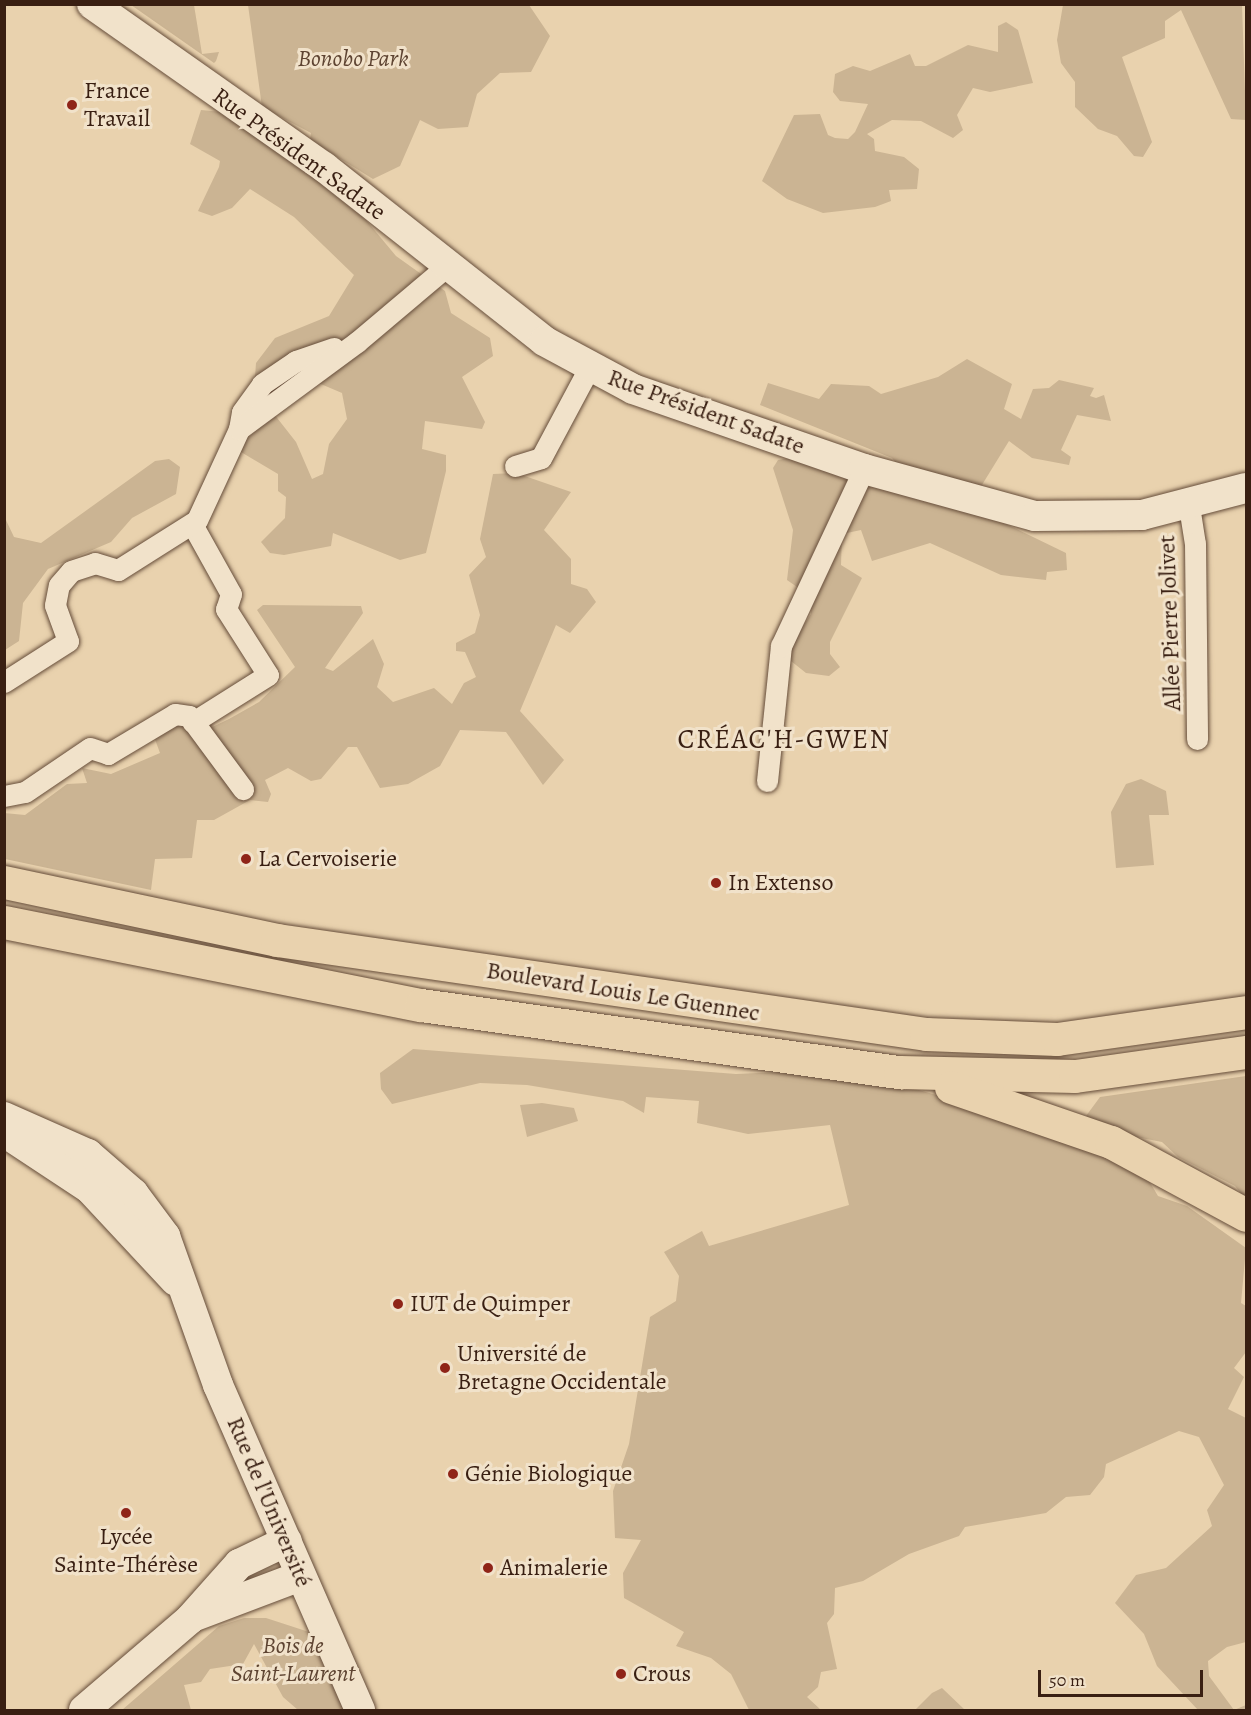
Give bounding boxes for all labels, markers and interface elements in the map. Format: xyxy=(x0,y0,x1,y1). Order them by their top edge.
park label: Bonobo Park xyxy=(297,45,409,73)
place label: France Travail xyxy=(84,77,150,133)
street label: Rue Président Sadate xyxy=(207,81,391,227)
marker: France Travail xyxy=(65,98,79,112)
street label: Rue Président Sadate xyxy=(604,363,808,461)
street label: Allée Pierre Jolivet xyxy=(1153,535,1187,711)
district label: CRÉAC'H-GWEN xyxy=(678,724,890,756)
place label: La Cervoiserie xyxy=(258,845,397,873)
marker: La Cervoiserie xyxy=(239,852,253,866)
place label: In Extenso xyxy=(728,869,833,897)
marker: In Extenso xyxy=(709,876,723,890)
street label: Boulevard Louis Le Guennec xyxy=(484,956,762,1028)
place label: IUT de Quimper xyxy=(410,1290,570,1318)
marker: IUT de Quimper xyxy=(391,1297,405,1311)
place label: Université de Bretagne Occidentale xyxy=(457,1340,666,1396)
marker: Université de Bretagne Occidentale xyxy=(438,1361,452,1375)
street label: Rue de l'Université xyxy=(220,1413,318,1591)
place label: Génie Biologique xyxy=(465,1460,632,1488)
marker: Génie Biologique xyxy=(446,1467,460,1481)
marker: Lycée Sainte-Thérèse xyxy=(119,1506,133,1520)
place label: Lycée Sainte-Thérèse xyxy=(54,1523,198,1579)
place label: Animalerie xyxy=(500,1554,608,1582)
marker: Animalerie xyxy=(481,1561,495,1575)
park label: Bois de Saint-Laurent xyxy=(231,1632,355,1688)
scale bar xyxy=(1041,1658,1206,1696)
place label: Crous xyxy=(633,1660,691,1688)
marker: Crous xyxy=(614,1667,628,1681)
text: 50 m xyxy=(1049,1668,1085,1692)

